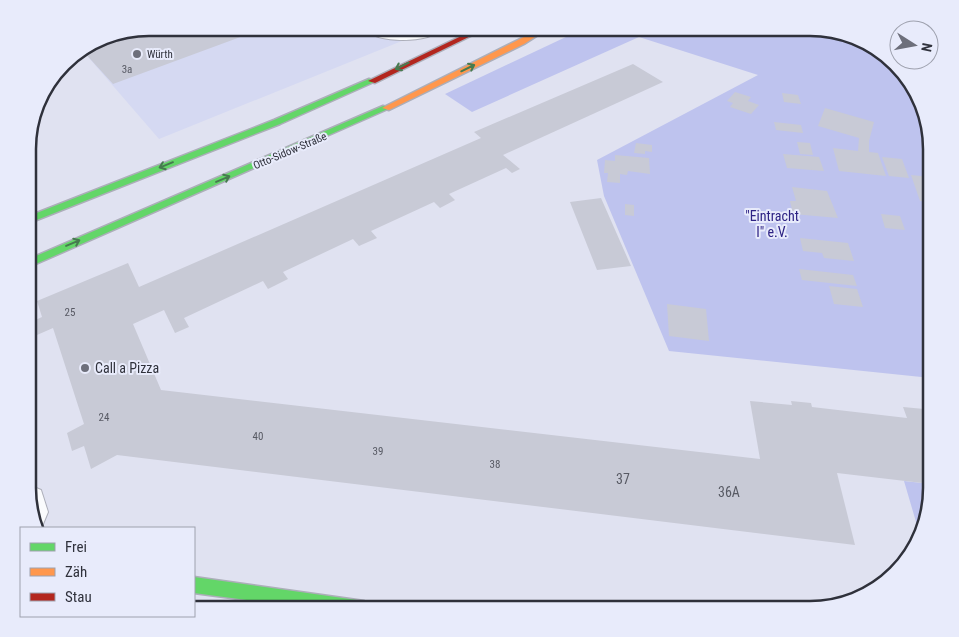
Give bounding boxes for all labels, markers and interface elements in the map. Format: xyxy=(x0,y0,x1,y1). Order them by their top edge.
north arrow xyxy=(889,20,939,70)
text: N xyxy=(918,42,935,53)
marker: Würth xyxy=(131,48,143,60)
place label: Würth xyxy=(147,48,173,61)
one-way arrow xyxy=(395,61,410,71)
house number: 3a xyxy=(122,63,132,76)
one-way arrow xyxy=(460,63,475,72)
street label: Otto-Sidow-Straße xyxy=(251,130,329,172)
one-way arrow xyxy=(159,161,174,171)
one-way arrow xyxy=(215,174,230,184)
park label: "Eintracht I" e.V. xyxy=(745,208,799,240)
one-way arrow xyxy=(65,238,80,248)
house number: 25 xyxy=(65,306,75,319)
place label: Call a Pizza xyxy=(95,360,159,376)
marker: Call a Pizza xyxy=(79,362,91,374)
house number: 24 xyxy=(99,411,110,424)
house number: 40 xyxy=(253,430,263,443)
house number: 39 xyxy=(373,445,383,458)
house number: 38 xyxy=(490,458,500,471)
house number: 37 xyxy=(616,471,630,487)
house number: 36A xyxy=(718,484,740,500)
legend xyxy=(20,527,195,617)
text: Frei xyxy=(65,538,87,556)
text: Zäh xyxy=(65,563,87,581)
text: Stau xyxy=(65,588,92,606)

